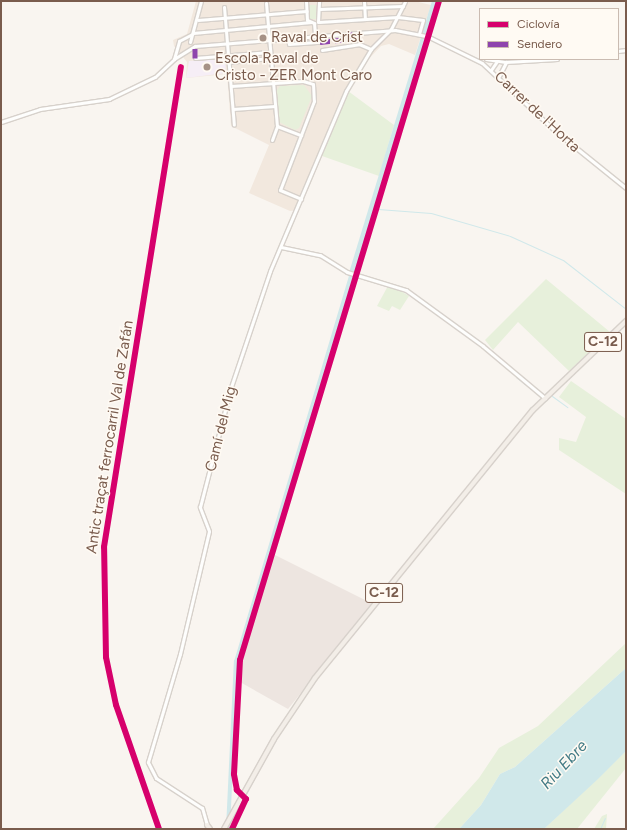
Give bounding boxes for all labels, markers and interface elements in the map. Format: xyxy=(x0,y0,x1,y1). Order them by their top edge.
legend xyxy=(479,8,619,60)
text: Ciclovía xyxy=(517,17,560,31)
place label: Raval de Crist xyxy=(271,29,363,47)
marker: Raval de Crist xyxy=(258,33,268,43)
text: Sendero xyxy=(517,37,562,51)
place label: Escola Raval de Cristo - ZER Mont Caro xyxy=(215,49,372,84)
marker: Escola Raval de Cristo - ZER Mont Caro xyxy=(202,62,212,72)
street label: Carrer de l'Horta xyxy=(490,68,584,156)
street label: Antic traçat ferrocarril Val de Zafán xyxy=(83,319,137,555)
road number: C-12 xyxy=(584,330,622,354)
street label: Camí del Mig xyxy=(202,384,240,474)
road number: C-12 xyxy=(365,581,403,605)
water label: Riu Ebre xyxy=(537,737,591,793)

